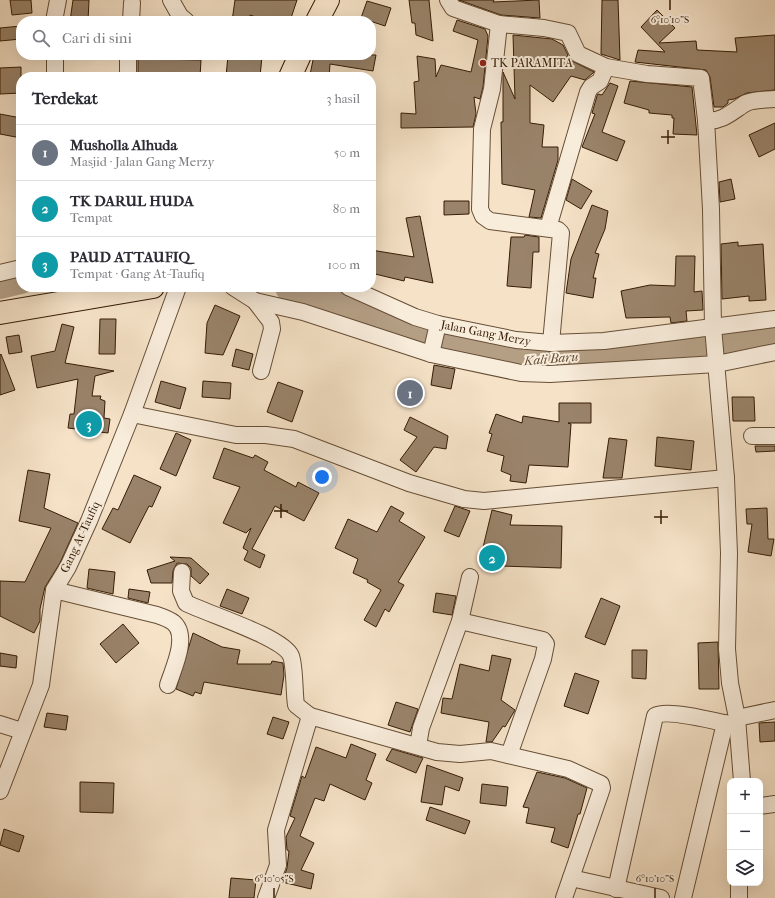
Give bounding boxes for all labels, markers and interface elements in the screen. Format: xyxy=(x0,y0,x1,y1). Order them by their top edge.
text: 6°10'10"S xyxy=(651,14,689,26)
search box xyxy=(16,16,376,60)
icon: search xyxy=(30,27,52,49)
text: Cari di sini xyxy=(62,29,132,47)
place label: TK PARAMITA xyxy=(491,56,573,70)
marker: TK PARAMITA xyxy=(478,58,488,68)
text: Terdekat xyxy=(32,88,98,108)
text: 3 hasil xyxy=(326,91,360,106)
text: Musholla Alhuda xyxy=(70,136,177,154)
text: 1 xyxy=(43,145,47,160)
text: 50 m xyxy=(334,145,360,160)
text: Masjid · Jalan Gang Merzy xyxy=(70,154,215,169)
text: TK DARUL HUDA xyxy=(70,192,194,210)
text: 2 xyxy=(42,201,48,216)
text: 80 m xyxy=(333,201,360,216)
text: Tempat xyxy=(70,210,113,225)
text: PAUD ATTAUFIQ xyxy=(70,248,190,266)
text: 3 xyxy=(42,257,48,272)
text: 100 m xyxy=(327,257,360,272)
text: Tempat · Gang At-Taufiq xyxy=(70,266,205,281)
street label: Jalan Gang Merzy xyxy=(439,317,533,349)
water label: Kali Baru xyxy=(522,349,579,368)
pin: 1 xyxy=(397,378,423,408)
pin: 3 xyxy=(76,409,102,439)
your location xyxy=(312,467,332,487)
street label: Gang At-Taufiq xyxy=(57,498,103,575)
pin: 2 xyxy=(479,543,505,573)
map controls xyxy=(727,778,763,886)
button: + xyxy=(727,778,763,814)
button: − xyxy=(727,814,763,850)
button: layers xyxy=(727,850,763,886)
text: 6°10'05"S xyxy=(254,873,294,885)
text: 6°10'10"S xyxy=(636,873,674,885)

